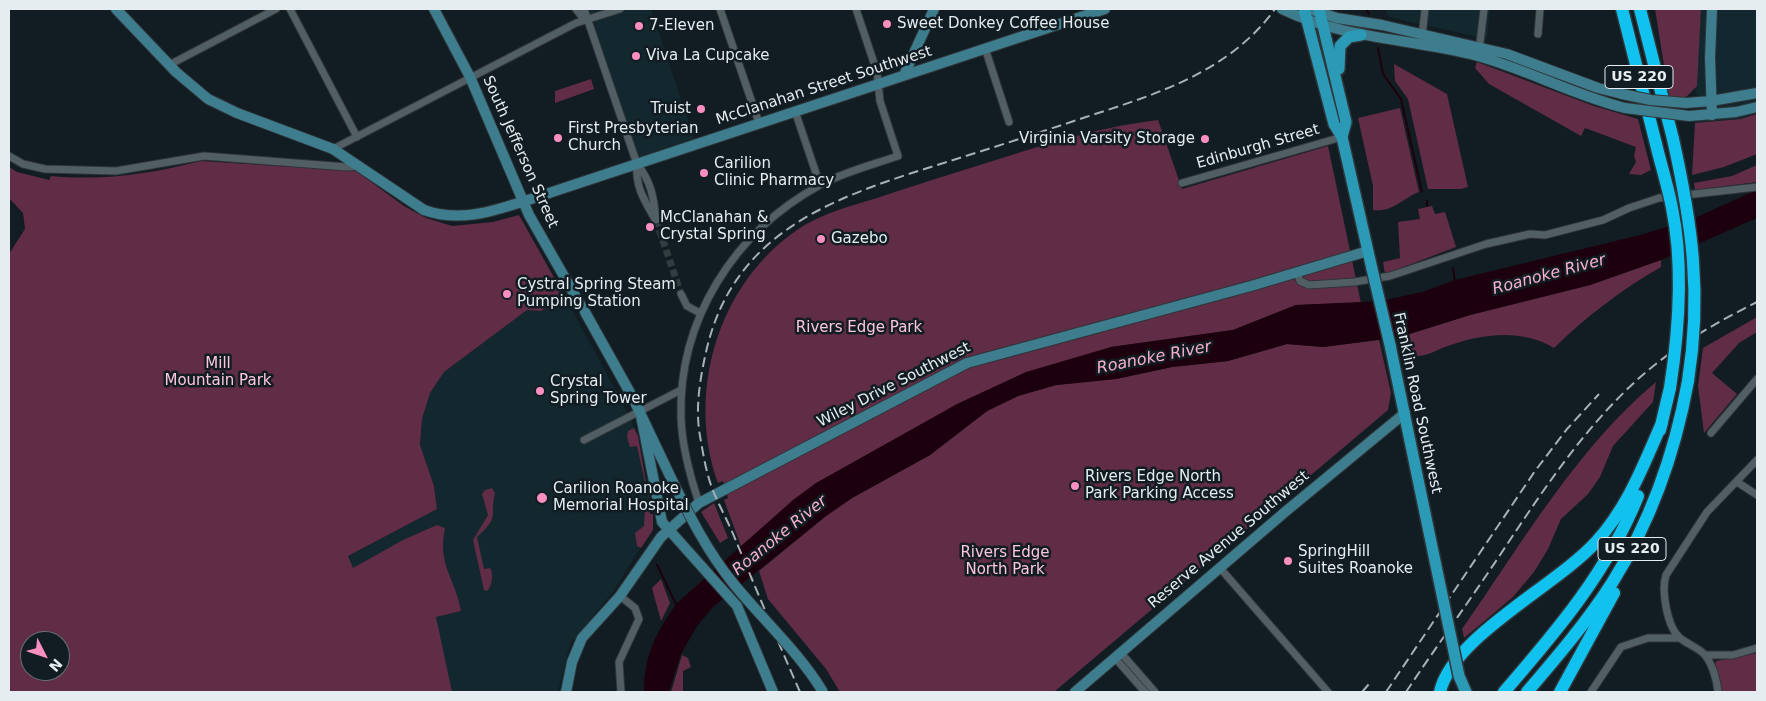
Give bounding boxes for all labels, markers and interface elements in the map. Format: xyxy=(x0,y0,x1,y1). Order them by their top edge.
place label: Sweet Donkey Coffee House xyxy=(897,15,1109,33)
place label: 7-Eleven xyxy=(649,17,714,35)
marker: Sweet Donkey Coffee House xyxy=(881,18,893,30)
marker: 7-Eleven xyxy=(633,20,645,32)
street label: McClanahan Street Southwest xyxy=(714,43,934,129)
place label: Viva La Cupcake xyxy=(646,47,770,65)
marker: Viva La Cupcake xyxy=(630,50,642,62)
road number: US 220 xyxy=(1605,66,1673,88)
street label: South Jefferson Street xyxy=(478,73,562,231)
place label: Truist xyxy=(651,100,691,118)
marker: Truist xyxy=(695,103,707,115)
place label: First Presbyterian Church xyxy=(568,120,699,155)
street label: Edinburgh Street xyxy=(1194,121,1322,173)
place label: Virginia Varsity Storage xyxy=(1019,130,1195,148)
marker: First Presbyterian Church xyxy=(552,132,564,144)
marker: Virginia Varsity Storage xyxy=(1199,133,1211,145)
place label: Carilion Clinic Pharmacy xyxy=(714,155,834,190)
marker: Carilion Clinic Pharmacy xyxy=(698,167,710,179)
place label: McClanahan & Crystal Spring xyxy=(660,209,768,244)
marker: McClanahan & Crystal Spring xyxy=(644,221,656,233)
place label: Gazebo xyxy=(831,230,888,248)
marker: Gazebo xyxy=(815,233,827,245)
water label: Roanoke River xyxy=(1490,251,1608,299)
place label: Cystral Spring Steam Pumping Station xyxy=(517,276,676,311)
marker: Cystral Spring Steam Pumping Station xyxy=(501,288,513,300)
street label: Franklin Road Southwest xyxy=(1389,311,1445,495)
park label: Rivers Edge Park xyxy=(796,319,922,337)
water label: Roanoke River xyxy=(1095,337,1213,379)
street label: Wiley Drive Southwest xyxy=(815,339,973,431)
park label: Mill Mountain Park xyxy=(164,355,272,390)
place label: Crystal Spring Tower xyxy=(550,373,647,408)
marker: Crystal Spring Tower xyxy=(534,385,546,397)
street label: Reserve Avenue Southwest xyxy=(1145,467,1313,613)
place label: Rivers Edge North Park Parking Access xyxy=(1085,468,1234,503)
place label: Carilion Roanoke Memorial Hospital xyxy=(553,480,689,515)
marker: Rivers Edge North Park Parking Access xyxy=(1069,480,1081,492)
marker: Carilion Roanoke Memorial Hospital xyxy=(535,491,549,505)
water label: Roanoke River xyxy=(729,492,831,580)
road number: US 220 xyxy=(1598,538,1666,560)
place label: SpringHill Suites Roanoke xyxy=(1298,543,1413,578)
park label: Rivers Edge North Park xyxy=(960,544,1050,579)
marker: SpringHill Suites Roanoke xyxy=(1282,555,1294,567)
north arrow xyxy=(20,631,70,681)
text: N xyxy=(46,656,65,675)

